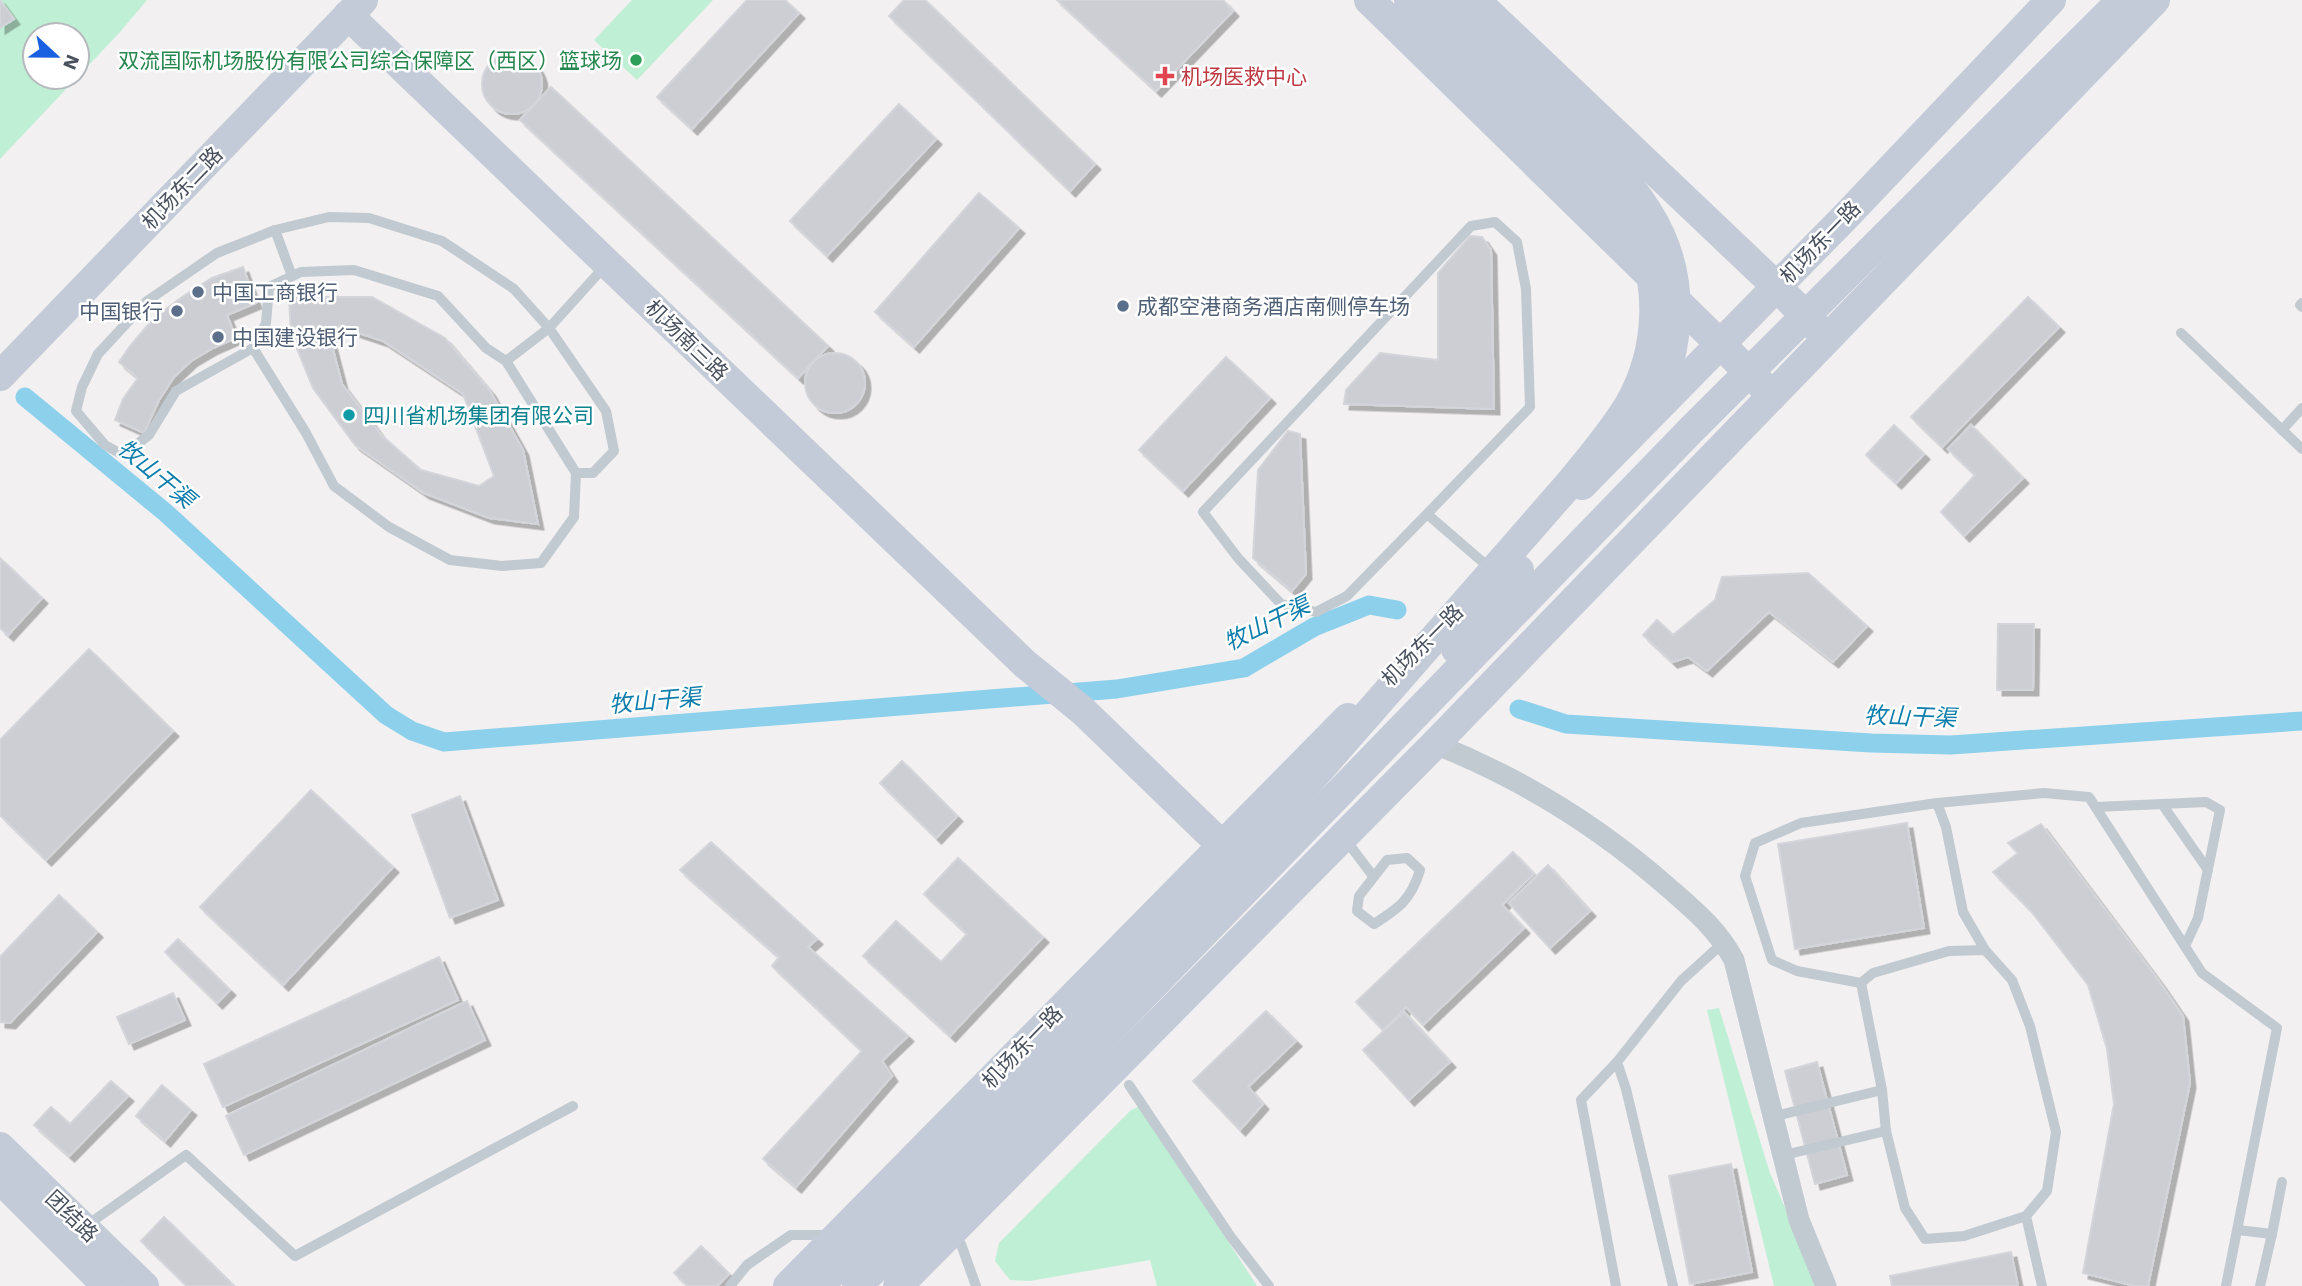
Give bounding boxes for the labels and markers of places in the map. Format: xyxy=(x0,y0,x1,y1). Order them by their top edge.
place label: 双流国际机场股份有限公司综合保障区（西区）篮球场 xyxy=(118,48,622,73)
marker: 双流国际机场股份有限公司综合保障区（西区）篮球场 xyxy=(628,52,644,68)
place label: 机场医救中心 xyxy=(1181,64,1307,89)
marker: 机场医救中心 xyxy=(1155,66,1175,86)
place label: 中国工商银行 xyxy=(212,280,338,305)
marker: 中国工商银行 xyxy=(190,284,206,300)
place label: 成都空港商务酒店南侧停车场 xyxy=(1137,294,1410,319)
marker: 成都空港商务酒店南侧停车场 xyxy=(1115,298,1131,314)
place label: 中国银行 xyxy=(79,299,163,324)
marker: 中国银行 xyxy=(169,303,185,319)
place label: 中国建设银行 xyxy=(232,325,358,350)
marker: 中国建设银行 xyxy=(210,329,226,345)
place label: 四川省机场集团有限公司 xyxy=(363,403,594,428)
marker: 四川省机场集团有限公司 xyxy=(341,407,357,423)

